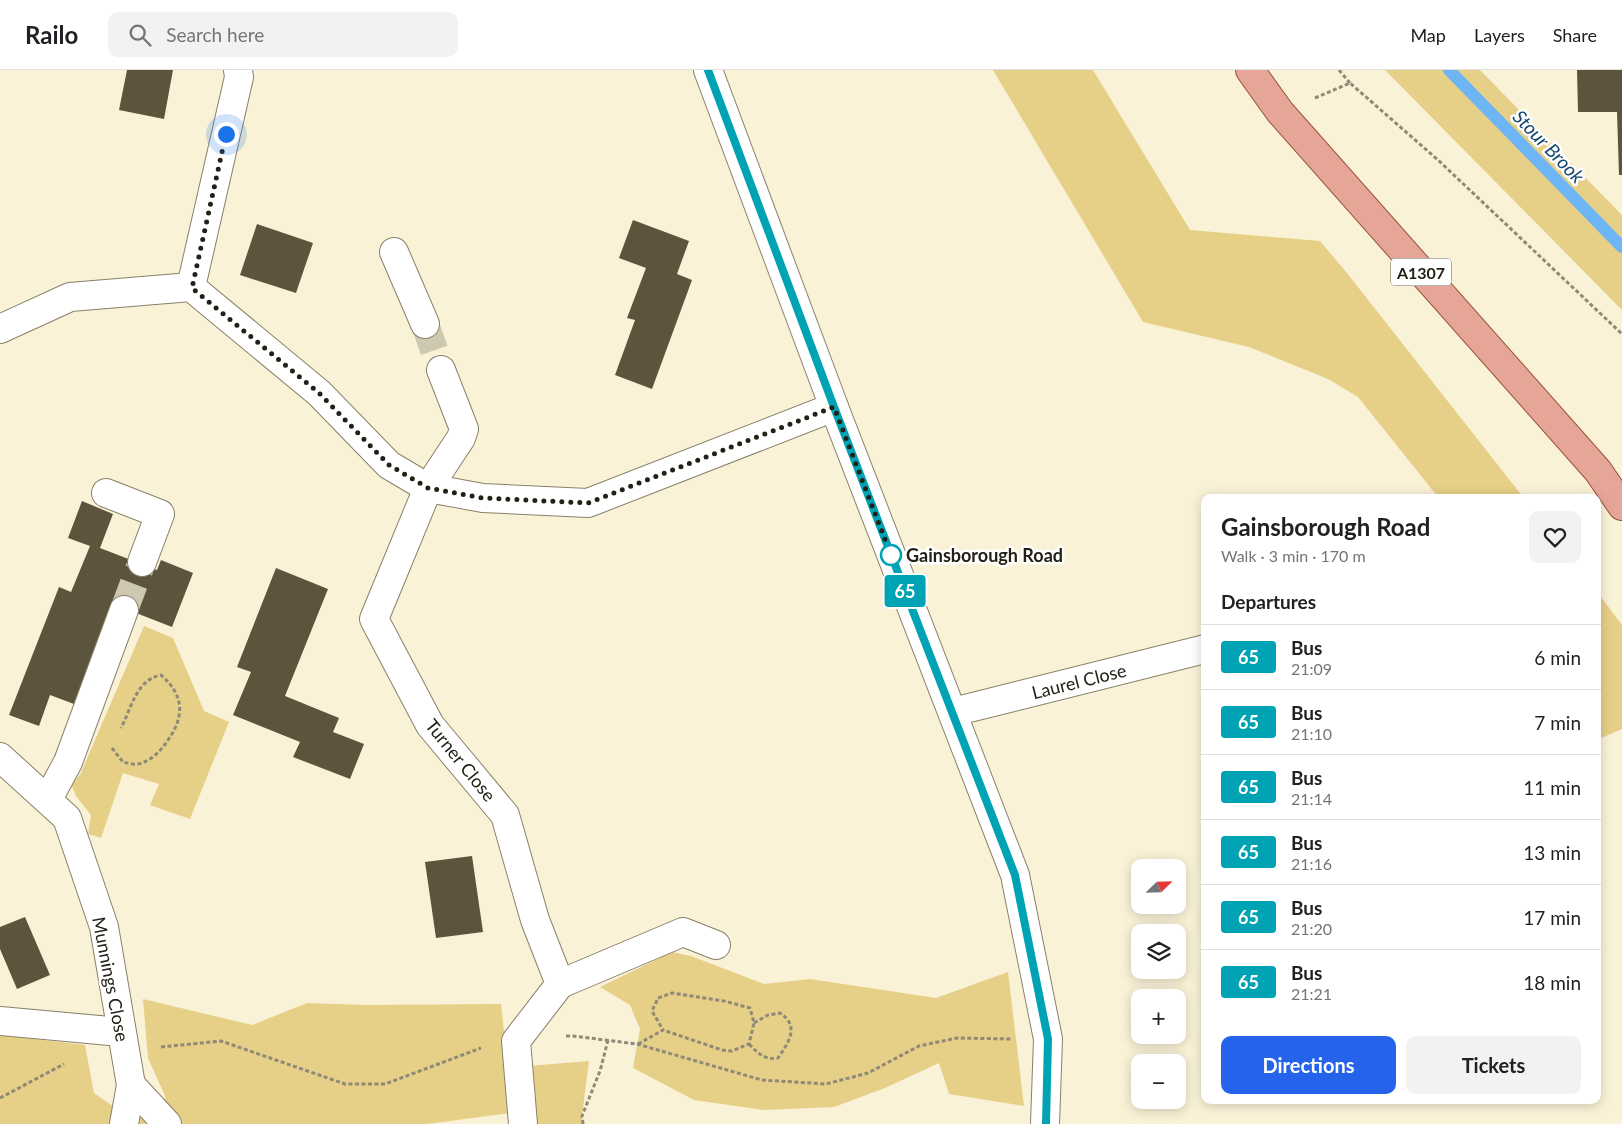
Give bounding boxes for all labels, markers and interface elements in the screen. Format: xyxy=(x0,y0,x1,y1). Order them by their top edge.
search box xyxy=(108,12,458,57)
text: Railo xyxy=(25,20,78,49)
icon: search xyxy=(126,21,154,49)
text: Search here xyxy=(166,23,264,46)
text: Map xyxy=(1410,24,1446,46)
text: Layers xyxy=(1474,24,1525,46)
text: Share xyxy=(1553,24,1597,46)
water label: Stour Brook xyxy=(1509,105,1590,188)
your location xyxy=(214,122,239,147)
road number: A1307 xyxy=(1391,258,1451,286)
button: heart xyxy=(1529,511,1581,563)
text: Gainsborough Road xyxy=(1221,512,1430,541)
marker: Gainsborough Road xyxy=(880,544,902,566)
place label: Gainsborough Road xyxy=(906,544,1063,566)
text: Walk · 3 min · 170 m xyxy=(1221,546,1366,565)
line badge: 65 xyxy=(882,575,928,607)
text: 65 xyxy=(895,580,915,602)
text: Departures xyxy=(1221,590,1316,613)
text: Bus xyxy=(1291,636,1322,659)
text: 65 xyxy=(1238,646,1259,668)
text: 6 min xyxy=(1534,646,1581,669)
street label: Laurel Close xyxy=(1029,659,1129,703)
text: 21:09 xyxy=(1291,659,1332,678)
text: Bus xyxy=(1291,701,1322,724)
text: 65 xyxy=(1238,711,1259,733)
text: 7 min xyxy=(1534,711,1581,734)
street label: Turner Close xyxy=(421,714,501,806)
text: 21:10 xyxy=(1291,724,1332,743)
text: Bus xyxy=(1291,766,1322,789)
text: 65 xyxy=(1238,776,1259,798)
text: 11 min xyxy=(1523,776,1581,799)
text: 21:14 xyxy=(1291,789,1332,808)
text: Bus xyxy=(1291,831,1322,854)
text: 65 xyxy=(1238,841,1259,863)
text: 13 min xyxy=(1523,841,1581,864)
text: 21:16 xyxy=(1291,854,1332,873)
north arrow xyxy=(1131,859,1186,914)
map controls xyxy=(1131,859,1186,1109)
text: Bus xyxy=(1291,896,1322,919)
text: 65 xyxy=(1238,906,1259,928)
text: 17 min xyxy=(1523,906,1581,929)
street label: Munnings Close xyxy=(88,915,134,1043)
text: 21:20 xyxy=(1291,919,1332,938)
button: layers xyxy=(1131,924,1186,979)
text: Bus xyxy=(1291,961,1322,984)
text: 65 xyxy=(1238,971,1259,993)
text: 18 min xyxy=(1523,971,1581,994)
text: 21:21 xyxy=(1291,984,1332,1003)
button: + xyxy=(1131,989,1186,1044)
button: Directions xyxy=(1221,1036,1396,1094)
button: Tickets xyxy=(1406,1036,1581,1094)
button: − xyxy=(1131,1054,1186,1109)

